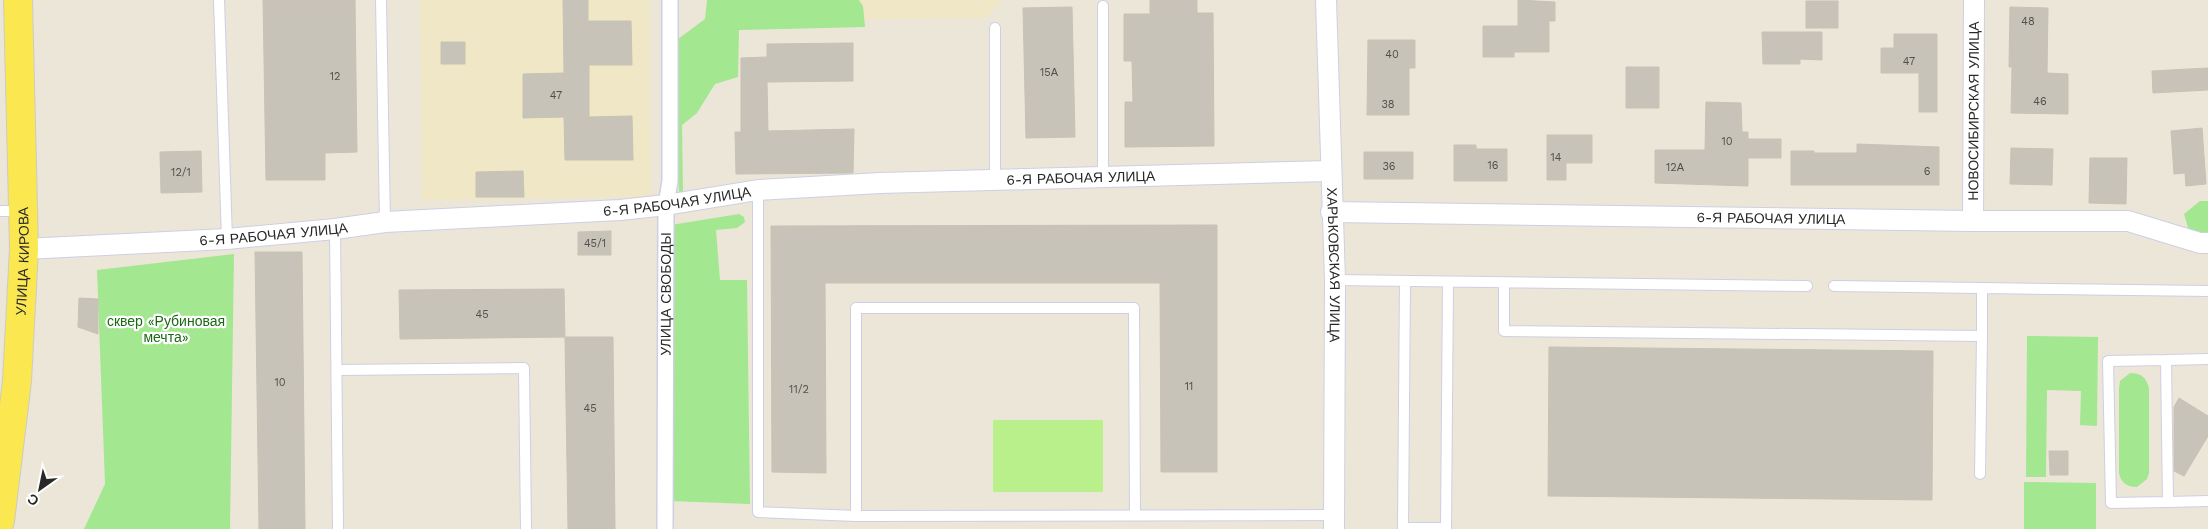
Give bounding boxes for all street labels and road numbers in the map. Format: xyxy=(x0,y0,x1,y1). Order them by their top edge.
street label: НОВОСИБИРСКАЯ УЛИЦА xyxy=(1965,21,1982,201)
street label: 6-Я РАБОЧАЯ УЛИЦА xyxy=(1006,168,1156,188)
street label: 6-Я РАБОЧАЯ УЛИЦА xyxy=(603,183,753,219)
street label: ХАРЬКОВСКАЯ УЛИЦА xyxy=(1324,187,1343,343)
street label: УЛИЦА КИРОВА xyxy=(12,206,32,316)
street label: 6-Я РАБОЧАЯ УЛИЦА xyxy=(1696,209,1846,227)
street label: 6-Я РАБОЧАЯ УЛИЦА xyxy=(199,219,349,248)
street label: УЛИЦА СВОБОДЫ xyxy=(658,232,674,356)

